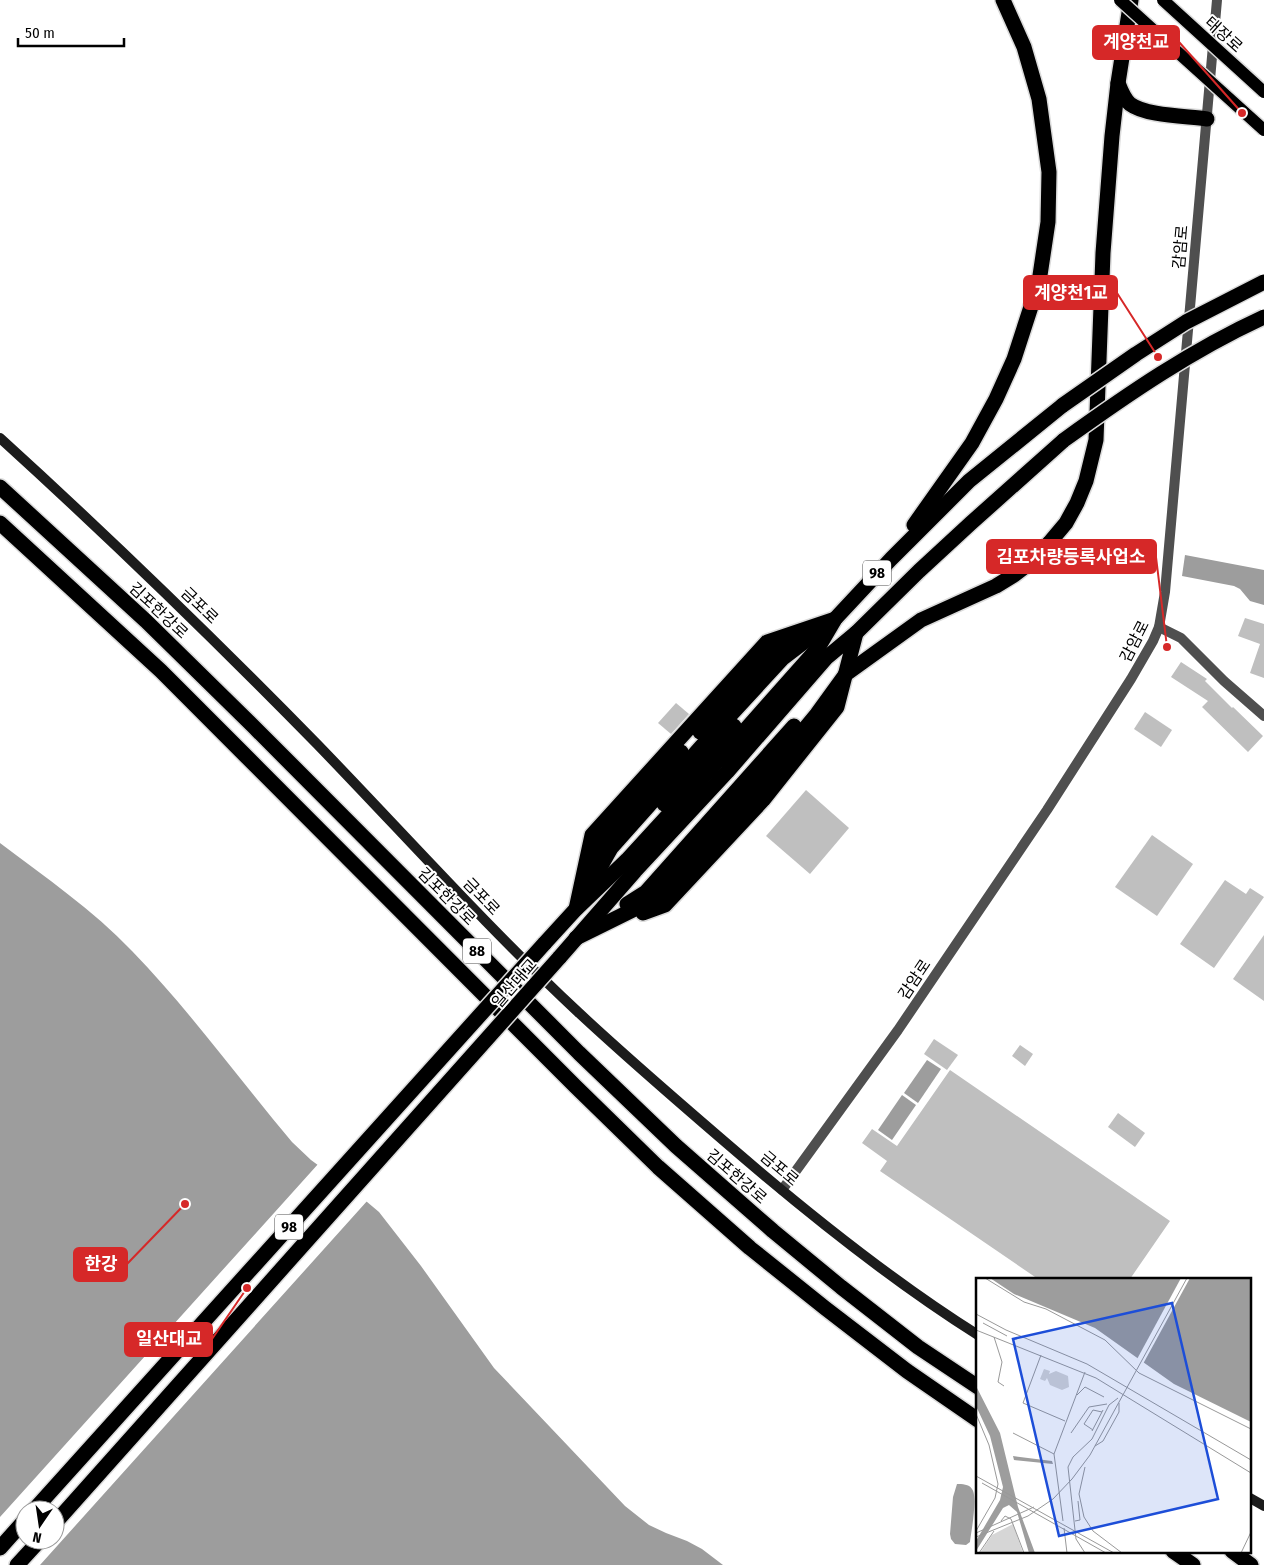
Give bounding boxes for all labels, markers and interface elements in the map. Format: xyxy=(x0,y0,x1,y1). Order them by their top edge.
street label: 태장로 xyxy=(1201,13,1247,56)
scale bar xyxy=(18,15,124,47)
text: 50 m xyxy=(25,24,55,42)
callout: 계양천교 xyxy=(1093,26,1179,59)
text: 계양천교 xyxy=(1103,31,1169,53)
street label: 감암로 xyxy=(1169,224,1192,270)
callout: 계양천1교 xyxy=(1024,276,1117,309)
text: 계양천1교 xyxy=(1034,282,1108,304)
callout: 김포차량등록사업소 xyxy=(987,540,1156,573)
text: 김포차량등록사업소 xyxy=(996,546,1146,568)
road number: 98 xyxy=(863,560,891,586)
street label: 김포한강로 xyxy=(125,578,192,643)
street label: 금포로 xyxy=(177,583,222,628)
street label: 감암로 xyxy=(1116,617,1153,665)
street label: 김포한강로 xyxy=(414,864,480,929)
street label: 금포로 xyxy=(459,874,504,919)
road number: 88 xyxy=(463,938,491,964)
street label: 일산대교 xyxy=(488,955,541,1012)
street label: 감암로 xyxy=(894,955,935,1003)
street label: 김포한강로 xyxy=(703,1145,771,1208)
street label: 금포로 xyxy=(757,1147,803,1190)
road number: 98 xyxy=(275,1214,303,1240)
callout: 한강 xyxy=(74,1248,127,1281)
text: 한강 xyxy=(84,1253,118,1275)
inset map xyxy=(976,1278,1252,1552)
callout: 일산대교 xyxy=(125,1323,212,1356)
text: 일산대교 xyxy=(136,1328,202,1350)
north arrow xyxy=(15,1500,65,1550)
text: N xyxy=(31,1528,43,1546)

